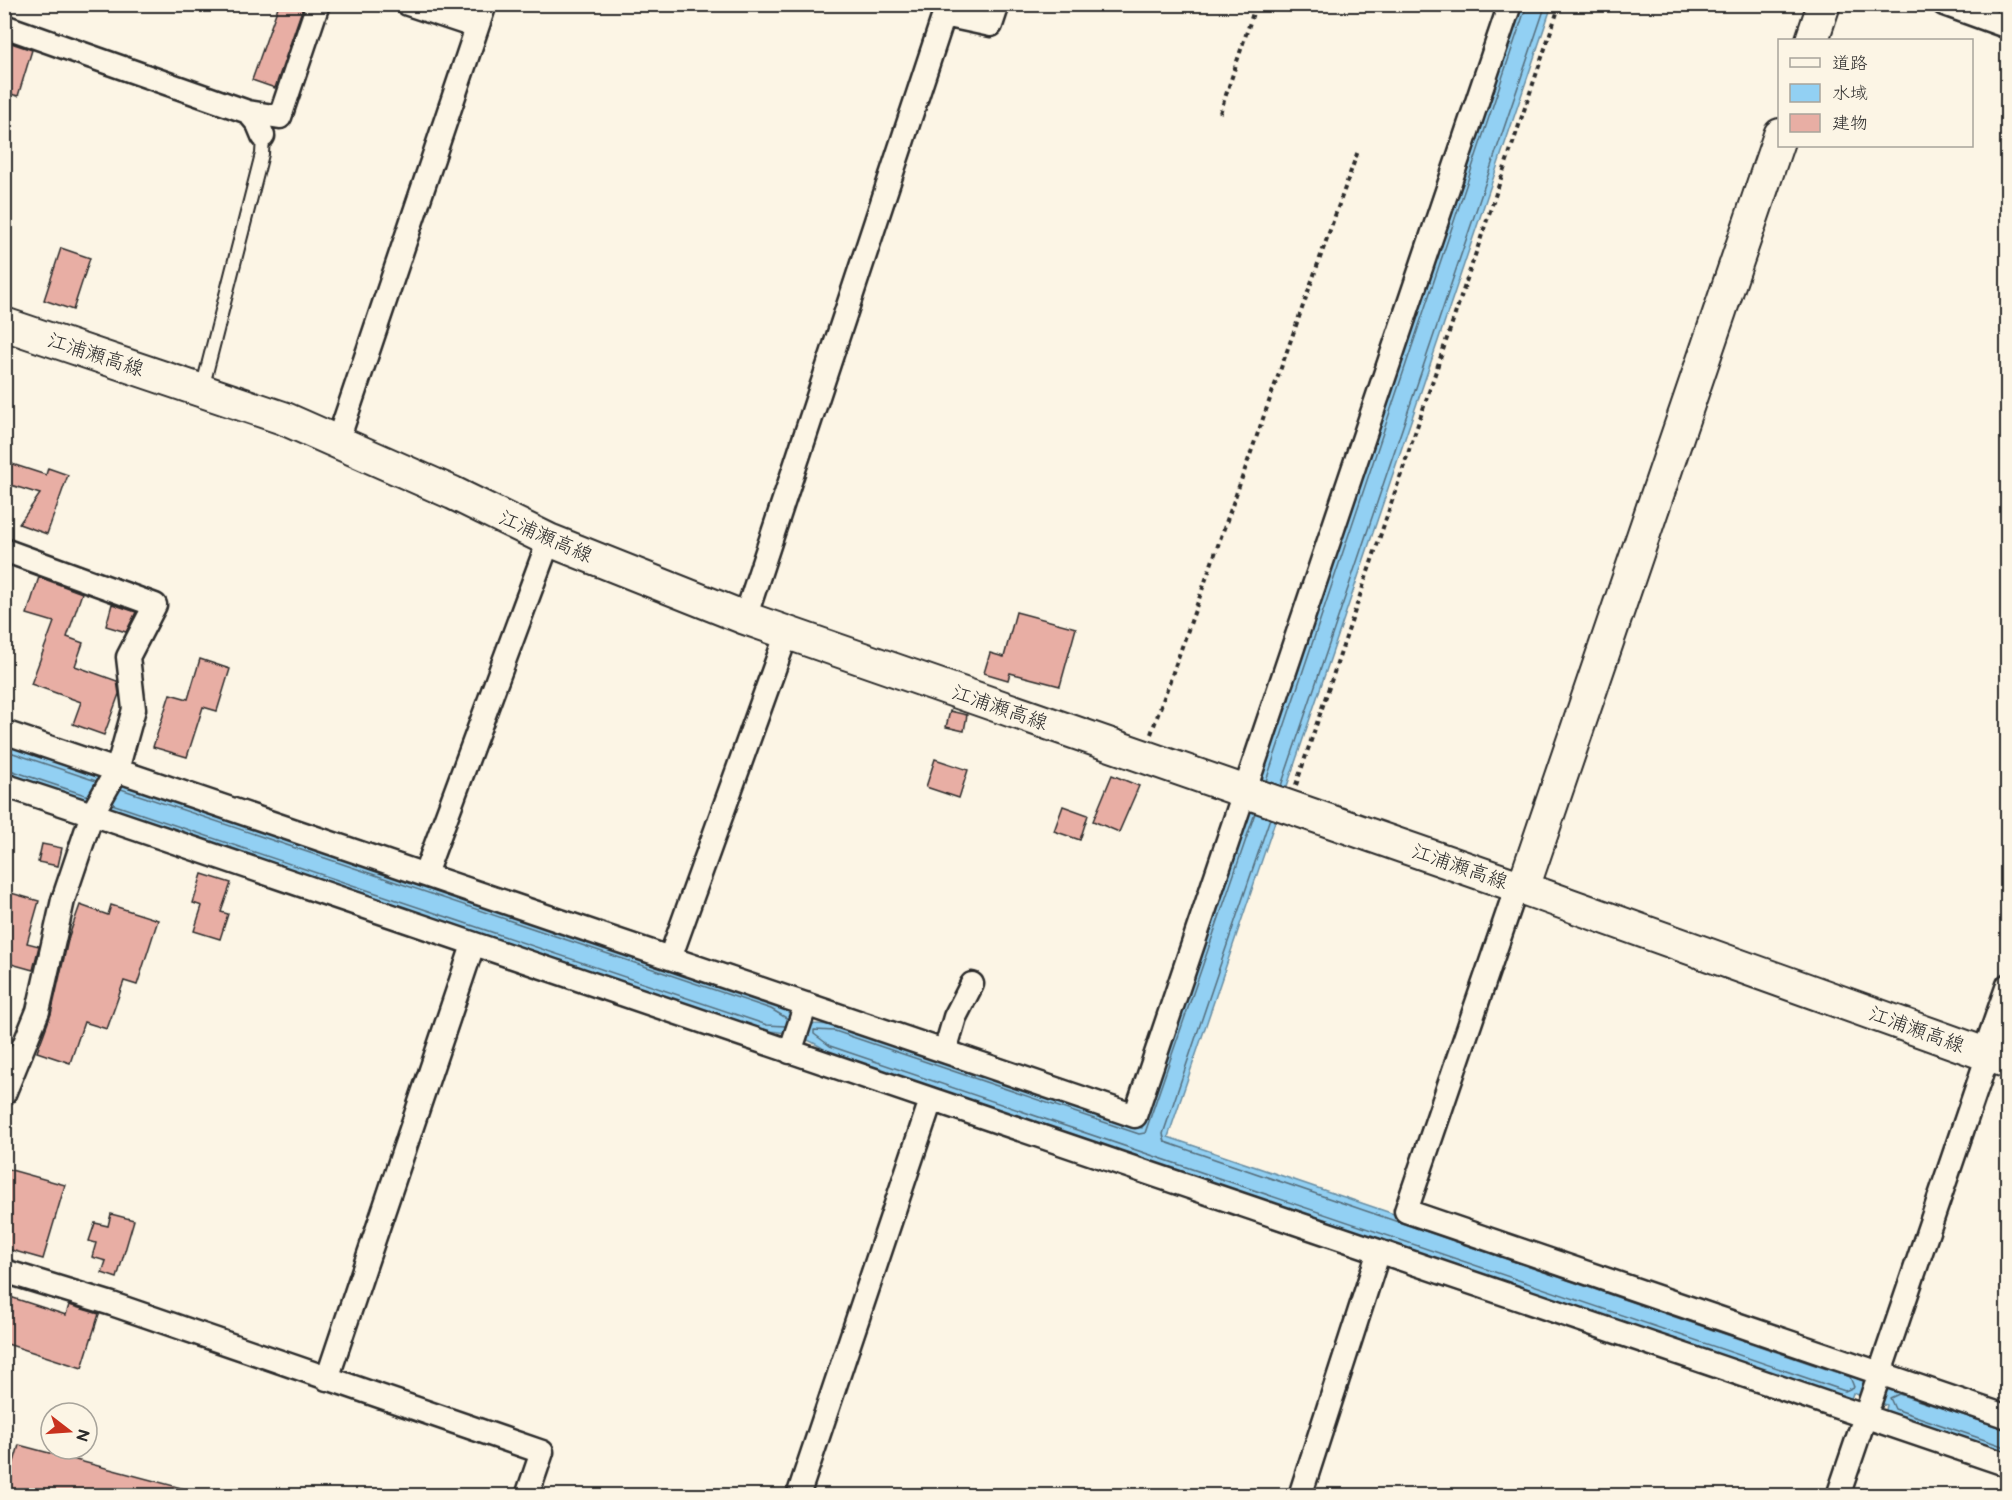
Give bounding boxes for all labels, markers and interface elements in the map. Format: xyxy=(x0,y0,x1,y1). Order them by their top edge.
legend xyxy=(1778,39,1973,147)
text: 道路 xyxy=(1832,53,1868,74)
text: 水域 xyxy=(1832,83,1868,104)
text: 建物 xyxy=(1832,113,1868,134)
street label: 江浦瀬高線 xyxy=(44,328,147,382)
street label: 江浦瀬高線 xyxy=(495,506,596,568)
street label: 江浦瀬高線 xyxy=(948,680,1051,736)
street label: 江浦瀬高線 xyxy=(1408,839,1511,895)
street label: 江浦瀬高線 xyxy=(1866,1002,1968,1058)
north arrow xyxy=(39,1401,99,1461)
text: N xyxy=(71,1426,93,1443)

